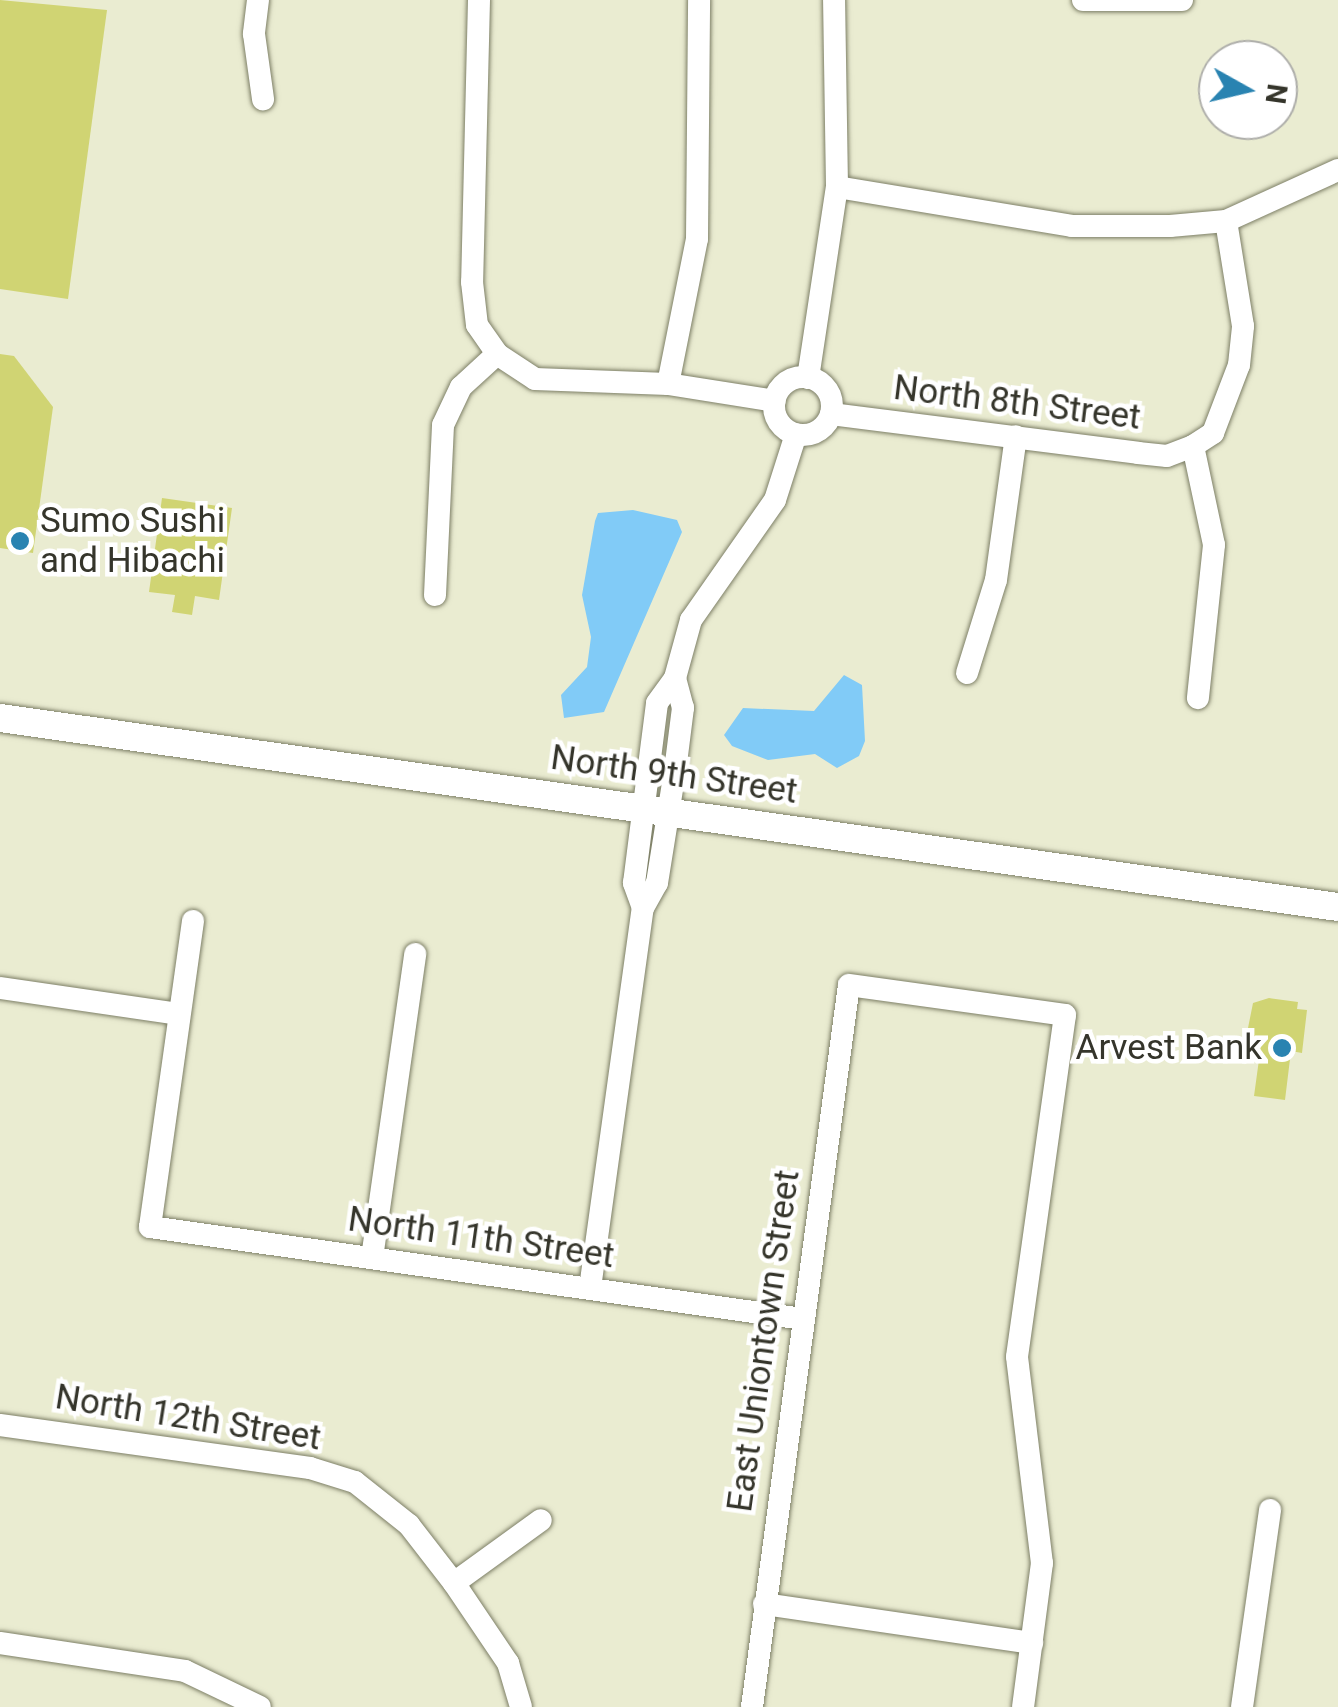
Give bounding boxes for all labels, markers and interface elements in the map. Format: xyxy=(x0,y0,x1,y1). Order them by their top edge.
north arrow xyxy=(1198,40,1298,140)
text: N xyxy=(1259,82,1294,106)
street label: North 8th Street xyxy=(891,367,1143,439)
place label: Sumo Sushi and Hibachi xyxy=(40,500,225,582)
marker: Sumo Sushi and Hibachi xyxy=(9,530,31,552)
street label: North 9th Street xyxy=(548,737,800,813)
place label: Arvest Bank xyxy=(1076,1027,1262,1069)
marker: Arvest Bank xyxy=(1271,1037,1293,1059)
street label: East Uniontown Street xyxy=(719,1167,809,1515)
street label: North 11th Street xyxy=(345,1199,617,1277)
street label: North 12th Street xyxy=(52,1376,324,1460)

